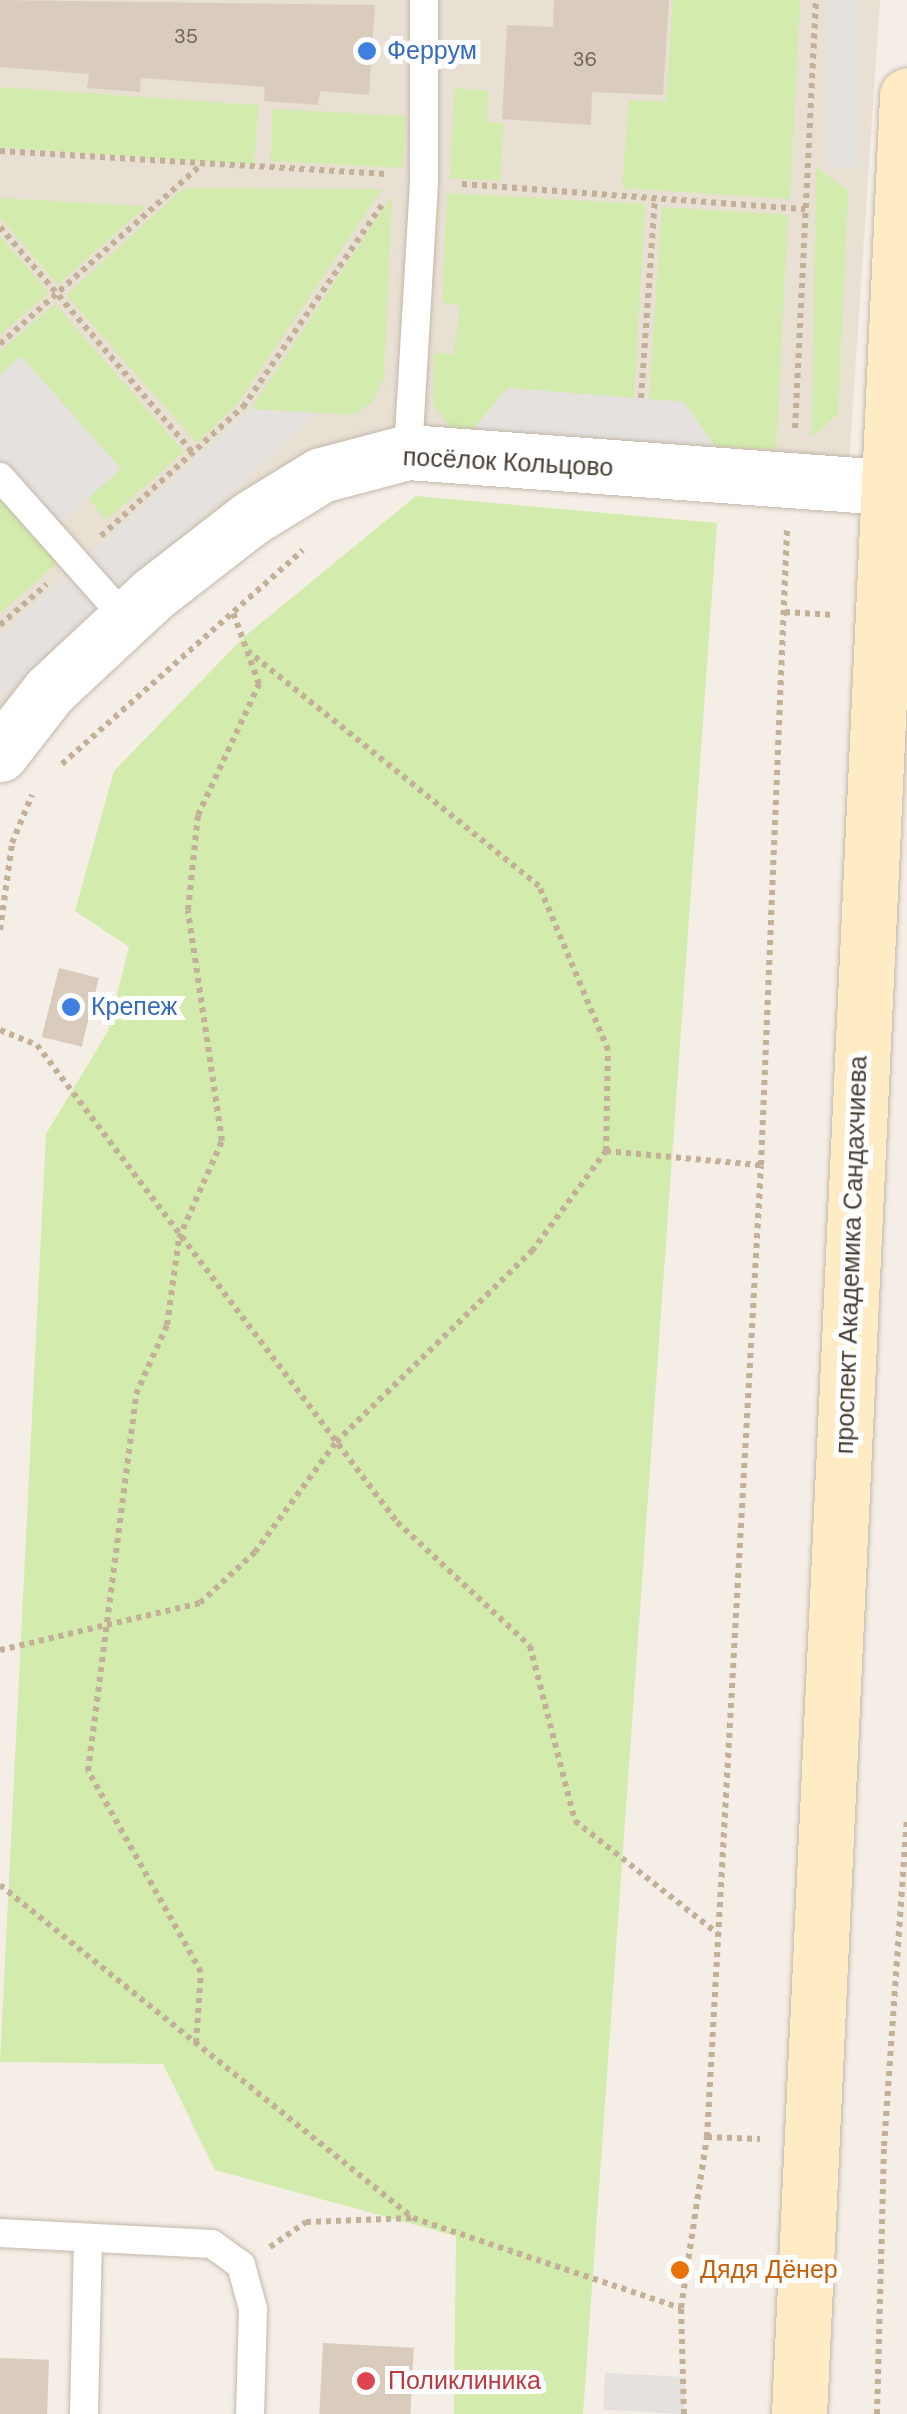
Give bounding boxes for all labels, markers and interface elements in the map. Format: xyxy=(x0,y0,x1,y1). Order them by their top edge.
house number: 35 xyxy=(174,24,198,48)
place label: Феррум xyxy=(387,36,477,66)
marker: Феррум xyxy=(356,40,378,62)
house number: 36 xyxy=(573,47,597,71)
street label: посёлок Кольцово xyxy=(402,443,614,483)
place label: Крепеж xyxy=(91,992,177,1022)
marker: Крепеж xyxy=(60,996,82,1018)
street label: проспект Академика Сандахчиева xyxy=(830,1055,874,1455)
place label: Дядя Дёнер xyxy=(700,2255,838,2285)
marker: Дядя Дёнер xyxy=(669,2259,691,2281)
place label: Поликлиника xyxy=(388,2366,541,2396)
marker: Поликлиника xyxy=(353,2368,379,2394)

